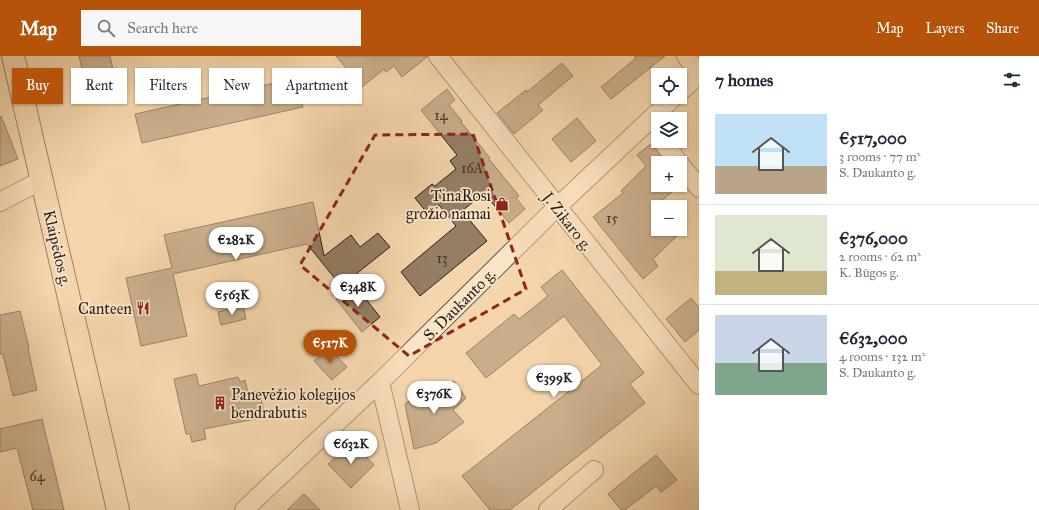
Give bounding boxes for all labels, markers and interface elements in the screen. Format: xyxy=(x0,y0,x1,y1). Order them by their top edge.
search box xyxy=(81,10,361,46)
text: Map xyxy=(20,17,57,40)
icon: search xyxy=(95,17,117,39)
text: Search here xyxy=(127,19,198,37)
text: Map xyxy=(876,20,904,37)
text: Layers xyxy=(926,20,964,37)
text: Share xyxy=(986,20,1019,37)
chip: Buy xyxy=(12,68,63,104)
chip: Rent xyxy=(71,68,127,104)
chip: Filters xyxy=(135,68,201,104)
chip: New xyxy=(209,68,264,104)
chip: Apartment xyxy=(272,68,362,104)
map controls xyxy=(651,68,687,236)
button: locate xyxy=(651,68,687,104)
icon: filters xyxy=(1001,69,1023,91)
text: 7 homes xyxy=(715,70,773,91)
house number: 14 xyxy=(434,107,449,124)
button: layers xyxy=(651,112,687,148)
text: €517,000 xyxy=(839,128,907,149)
icon: home xyxy=(747,130,795,178)
text: 3 rooms · 77 m² xyxy=(839,149,921,165)
button: + xyxy=(651,156,687,192)
house number: 16A xyxy=(461,160,484,177)
text: S. Daukanto g. xyxy=(839,165,916,181)
place label: TinaRosi grožio namai xyxy=(406,186,492,224)
street label: J. Zikaro g. xyxy=(537,186,597,255)
shop icon: TinaRosi grožio namai xyxy=(494,196,510,212)
button: − xyxy=(651,200,687,236)
street label: Klaipėdos g. xyxy=(39,208,76,288)
house number: 15 xyxy=(606,210,618,227)
pin: €282K xyxy=(208,227,264,261)
text: €376,000 xyxy=(839,228,908,249)
icon: home xyxy=(747,231,795,279)
text: €282K xyxy=(218,232,254,248)
text: 2 rooms · 62 m² xyxy=(839,249,921,265)
house number: 13 xyxy=(436,250,448,267)
street label: S. Daukanto g. xyxy=(419,264,500,345)
text: K. Būgos g. xyxy=(839,265,899,281)
pin: €348K xyxy=(330,274,386,308)
text: €348K xyxy=(340,279,376,295)
pin: €563K xyxy=(204,282,260,316)
text: €563K xyxy=(214,287,250,303)
place label: Canteen xyxy=(78,299,132,318)
restaurant icon: Canteen xyxy=(135,300,151,316)
text: €632,000 xyxy=(839,328,908,349)
pin: €517K xyxy=(302,330,358,364)
icon: home xyxy=(747,331,795,379)
text: €517K xyxy=(312,335,348,351)
text: 4 rooms · 132 m² xyxy=(839,349,925,365)
pin: €399K xyxy=(526,365,582,399)
text: S. Daukanto g. xyxy=(839,365,916,381)
text: €399K xyxy=(536,370,572,386)
pin: €376K xyxy=(406,381,462,415)
place label: Panevėžio kolegijos bendrabutis xyxy=(231,385,356,422)
text: €376K xyxy=(416,386,452,402)
building icon: Panevėžio kolegijos bendrabutis xyxy=(212,395,228,411)
pin: €632K xyxy=(323,431,379,465)
text: €632K xyxy=(333,436,369,452)
house number: 64 xyxy=(30,468,46,485)

